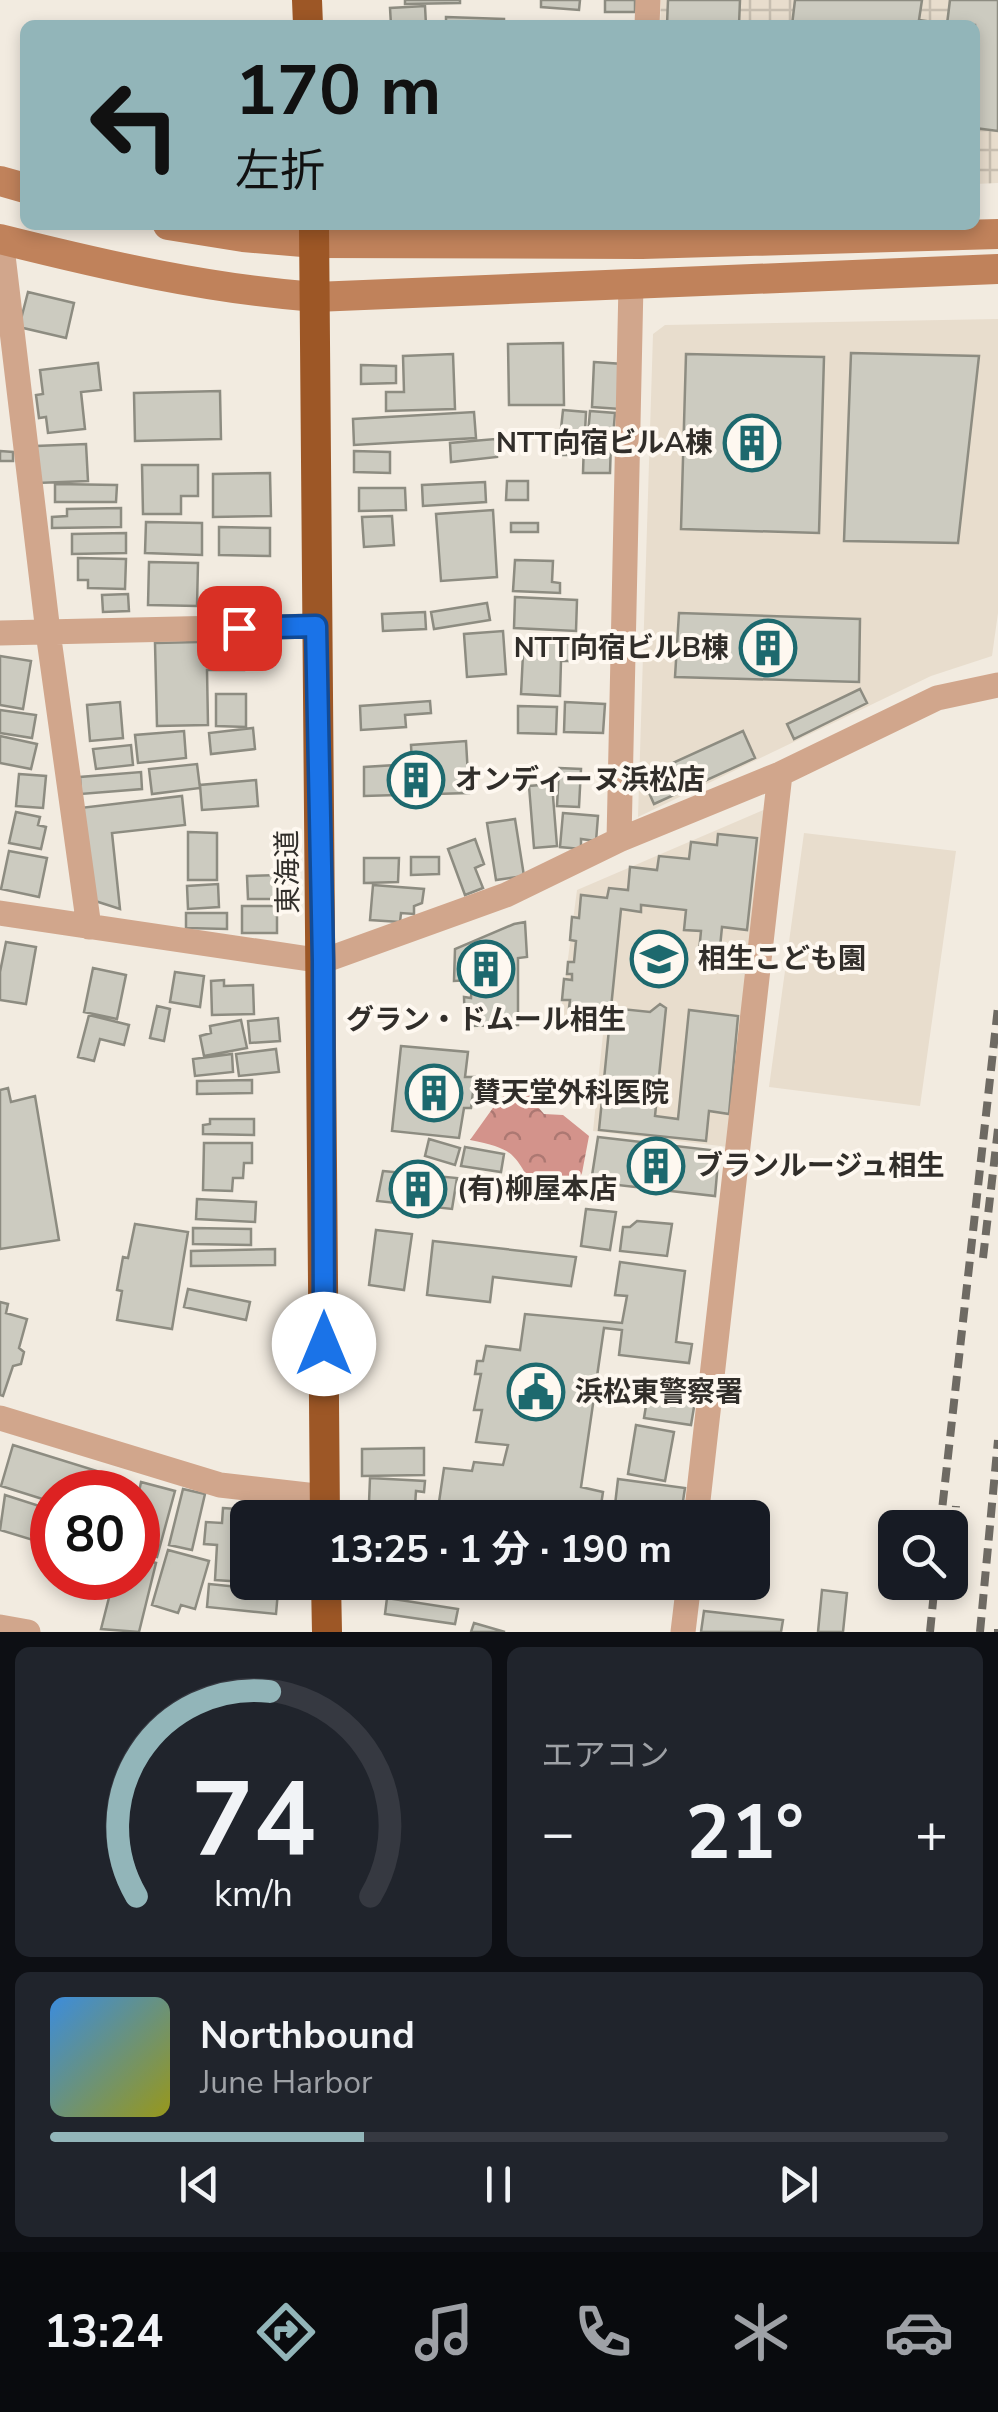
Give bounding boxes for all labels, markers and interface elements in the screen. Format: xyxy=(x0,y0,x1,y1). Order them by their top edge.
text: 170 m xyxy=(235,43,441,139)
icon: left xyxy=(70,60,200,190)
text: 左折 xyxy=(235,141,325,202)
building icon: NTT向宿ビルA棟 xyxy=(722,413,782,473)
place label: NTT向宿ビルA棟 xyxy=(496,424,713,462)
pin xyxy=(197,586,282,671)
icon: arrive xyxy=(212,601,267,656)
building icon: NTT向宿ビルB棟 xyxy=(738,618,798,678)
place label: NTT向宿ビルB棟 xyxy=(514,629,729,667)
building icon: オンディーヌ浜松店 xyxy=(386,750,446,810)
place label: オンディーヌ浜松店 xyxy=(455,761,705,799)
street label: 東海道 xyxy=(268,830,308,914)
school or university icon: 相生こども園 xyxy=(629,929,689,989)
building icon: グラン・ドムール相生 xyxy=(456,939,516,999)
place label: 相生こども園 xyxy=(698,940,866,978)
place label: グラン・ドムール相生 xyxy=(346,1001,626,1039)
building icon: 賛天堂外科医院 xyxy=(404,1063,464,1123)
place label: 賛天堂外科医院 xyxy=(473,1074,669,1112)
building icon: ブランルージュ相生 xyxy=(626,1136,686,1196)
place label: ブランルージュ相生 xyxy=(695,1147,944,1185)
building icon: (有)柳屋本店 xyxy=(388,1159,448,1219)
place label: (有)柳屋本店 xyxy=(457,1170,617,1208)
position arrow xyxy=(272,1292,376,1396)
public building icon: 浜松東警察署 xyxy=(506,1362,566,1422)
place label: 浜松東警察署 xyxy=(575,1373,743,1411)
speed limit sign: 80 xyxy=(30,1470,160,1600)
map controls xyxy=(878,1510,968,1600)
button: search xyxy=(878,1510,968,1600)
text: 13:25 · 1 分 · 190 m xyxy=(328,1524,672,1575)
text: エアコン xyxy=(542,1734,670,1777)
text: 74 xyxy=(191,1749,316,1891)
text: 21° xyxy=(686,1782,804,1884)
text: − xyxy=(542,1796,575,1871)
text: + xyxy=(915,1796,948,1871)
text: km/h xyxy=(214,1870,293,1919)
text: Northbound xyxy=(200,2010,415,2061)
text: June Harbor xyxy=(200,2061,372,2104)
icon: previous xyxy=(172,2157,227,2212)
icon: pause xyxy=(471,2157,526,2212)
icon: next xyxy=(771,2157,826,2212)
icon: directions xyxy=(251,2297,321,2367)
icon: music xyxy=(409,2297,479,2367)
icon: phone xyxy=(568,2297,638,2367)
icon: climate xyxy=(726,2297,796,2367)
icon: car xyxy=(884,2297,954,2367)
text: 13:24 xyxy=(44,2302,163,2363)

